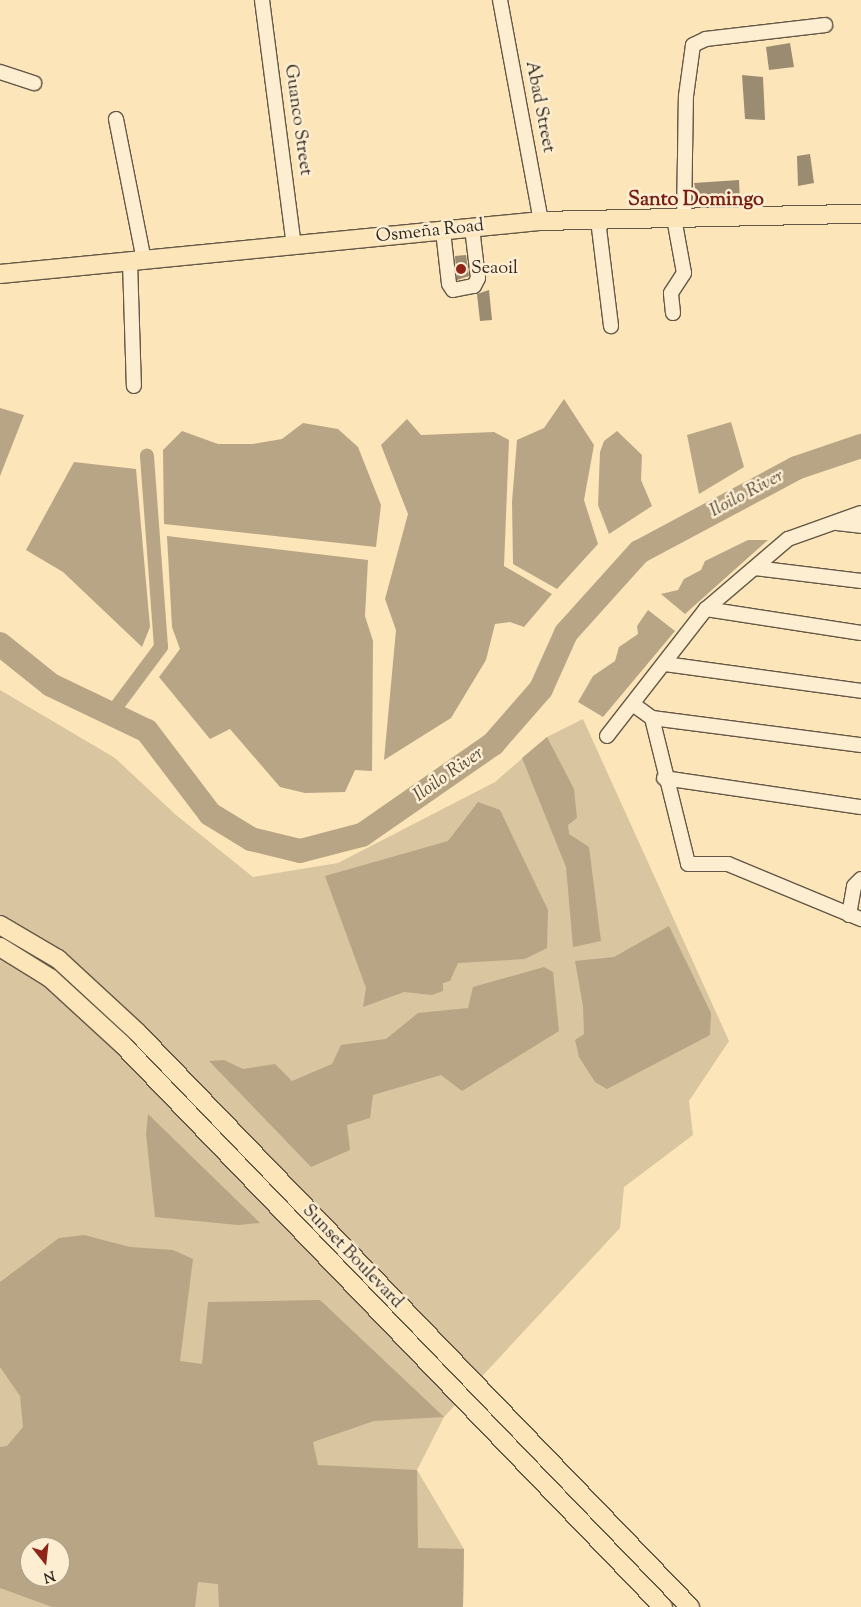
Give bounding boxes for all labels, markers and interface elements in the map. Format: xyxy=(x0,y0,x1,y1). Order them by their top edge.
street label: Abad Street xyxy=(520,59,558,155)
street label: Guanco Street xyxy=(279,63,315,177)
district label: Santo Domingo xyxy=(628,188,764,212)
street label: Osmeña Road xyxy=(375,216,485,248)
place label: Seaoil xyxy=(471,258,518,280)
marker: Seaoil xyxy=(455,263,467,275)
water label: Iloilo River xyxy=(706,465,788,523)
water label: Iloilo River xyxy=(410,743,488,807)
street label: Sunset Boulevard xyxy=(297,1201,407,1313)
north arrow xyxy=(20,1537,70,1587)
text: N xyxy=(41,1564,57,1587)

